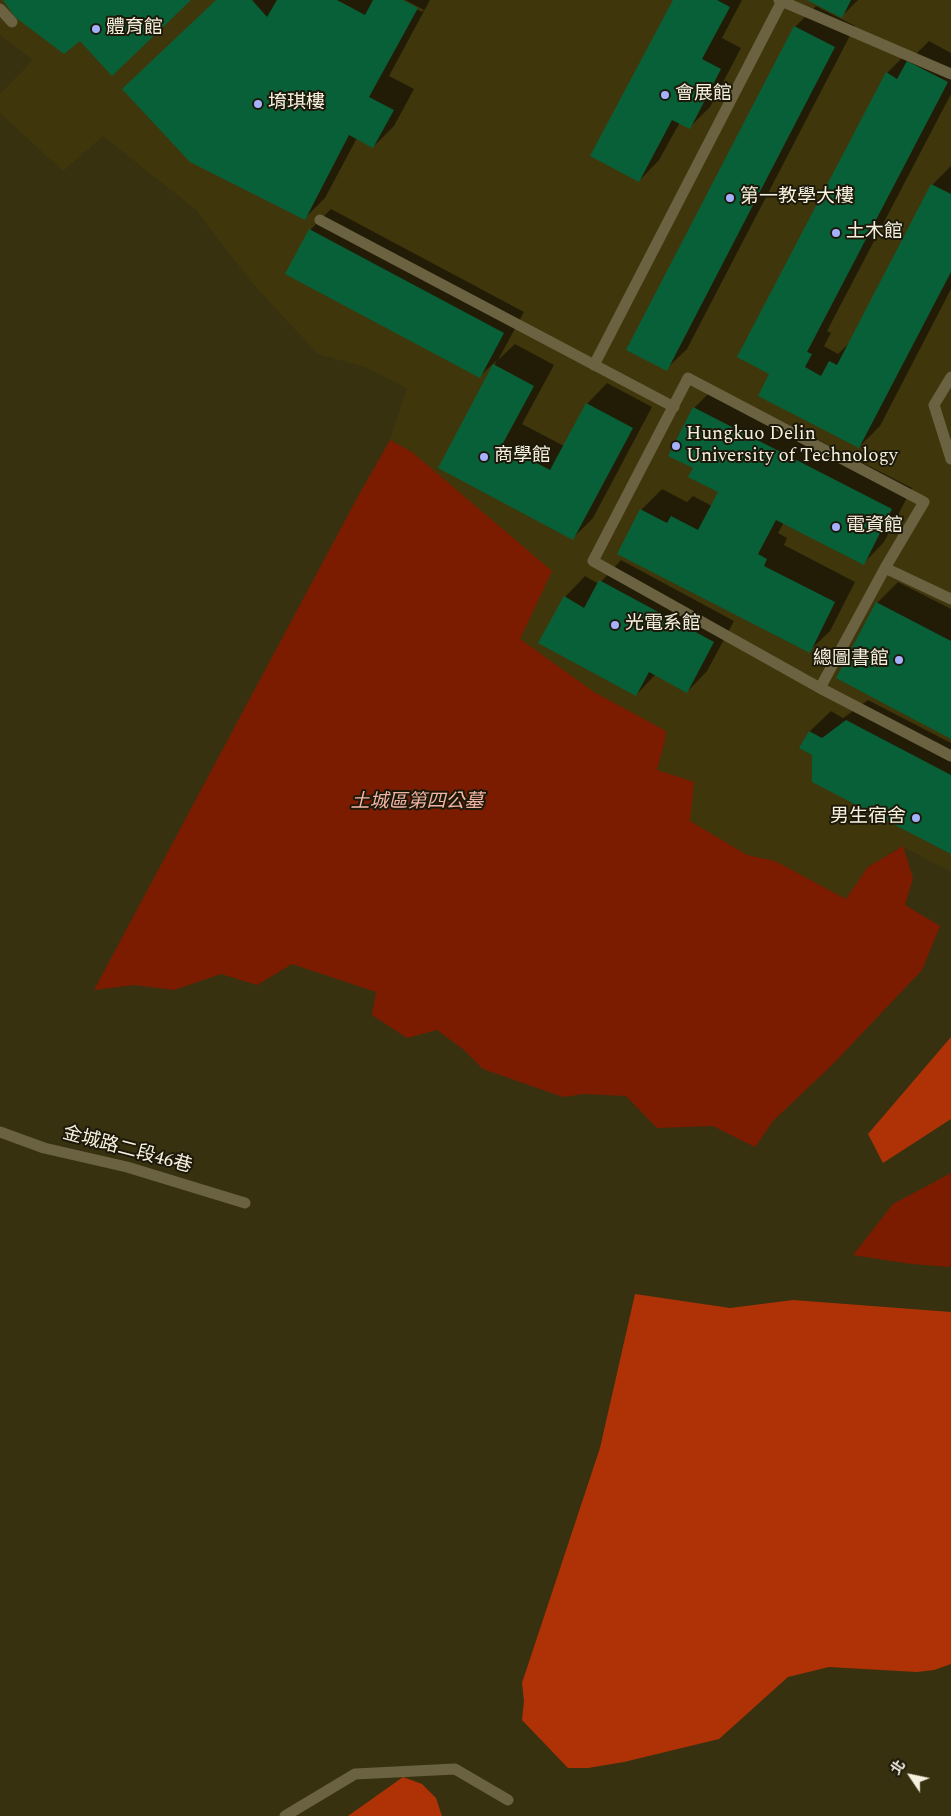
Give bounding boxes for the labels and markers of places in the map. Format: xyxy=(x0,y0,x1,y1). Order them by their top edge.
place label: 體育館 xyxy=(106,18,163,40)
marker: 體育館 xyxy=(90,23,102,35)
place label: 會展館 xyxy=(675,84,732,106)
marker: 會展館 xyxy=(659,89,671,101)
place label: 堉琪樓 xyxy=(268,93,325,115)
marker: 堉琪樓 xyxy=(252,98,264,110)
place label: 第一教學大樓 xyxy=(740,187,854,209)
marker: 第一教學大樓 xyxy=(724,192,736,204)
place label: 土木館 xyxy=(846,222,903,244)
marker: 土木館 xyxy=(830,227,842,239)
place label: Hungkuo Delin University of Technology xyxy=(686,424,898,468)
marker: Hungkuo Delin University of Technology xyxy=(670,440,682,452)
place label: 商學館 xyxy=(494,446,551,468)
marker: 商學館 xyxy=(478,451,490,463)
place label: 電資館 xyxy=(846,516,903,538)
marker: 電資館 xyxy=(830,521,842,533)
place label: 光電系館 xyxy=(625,614,701,636)
marker: 光電系館 xyxy=(609,619,621,631)
place label: 總圖書館 xyxy=(813,649,889,671)
marker: 總圖書館 xyxy=(893,654,905,666)
place label: 男生宿舍 xyxy=(830,807,906,829)
marker: 男生宿舍 xyxy=(910,812,922,824)

